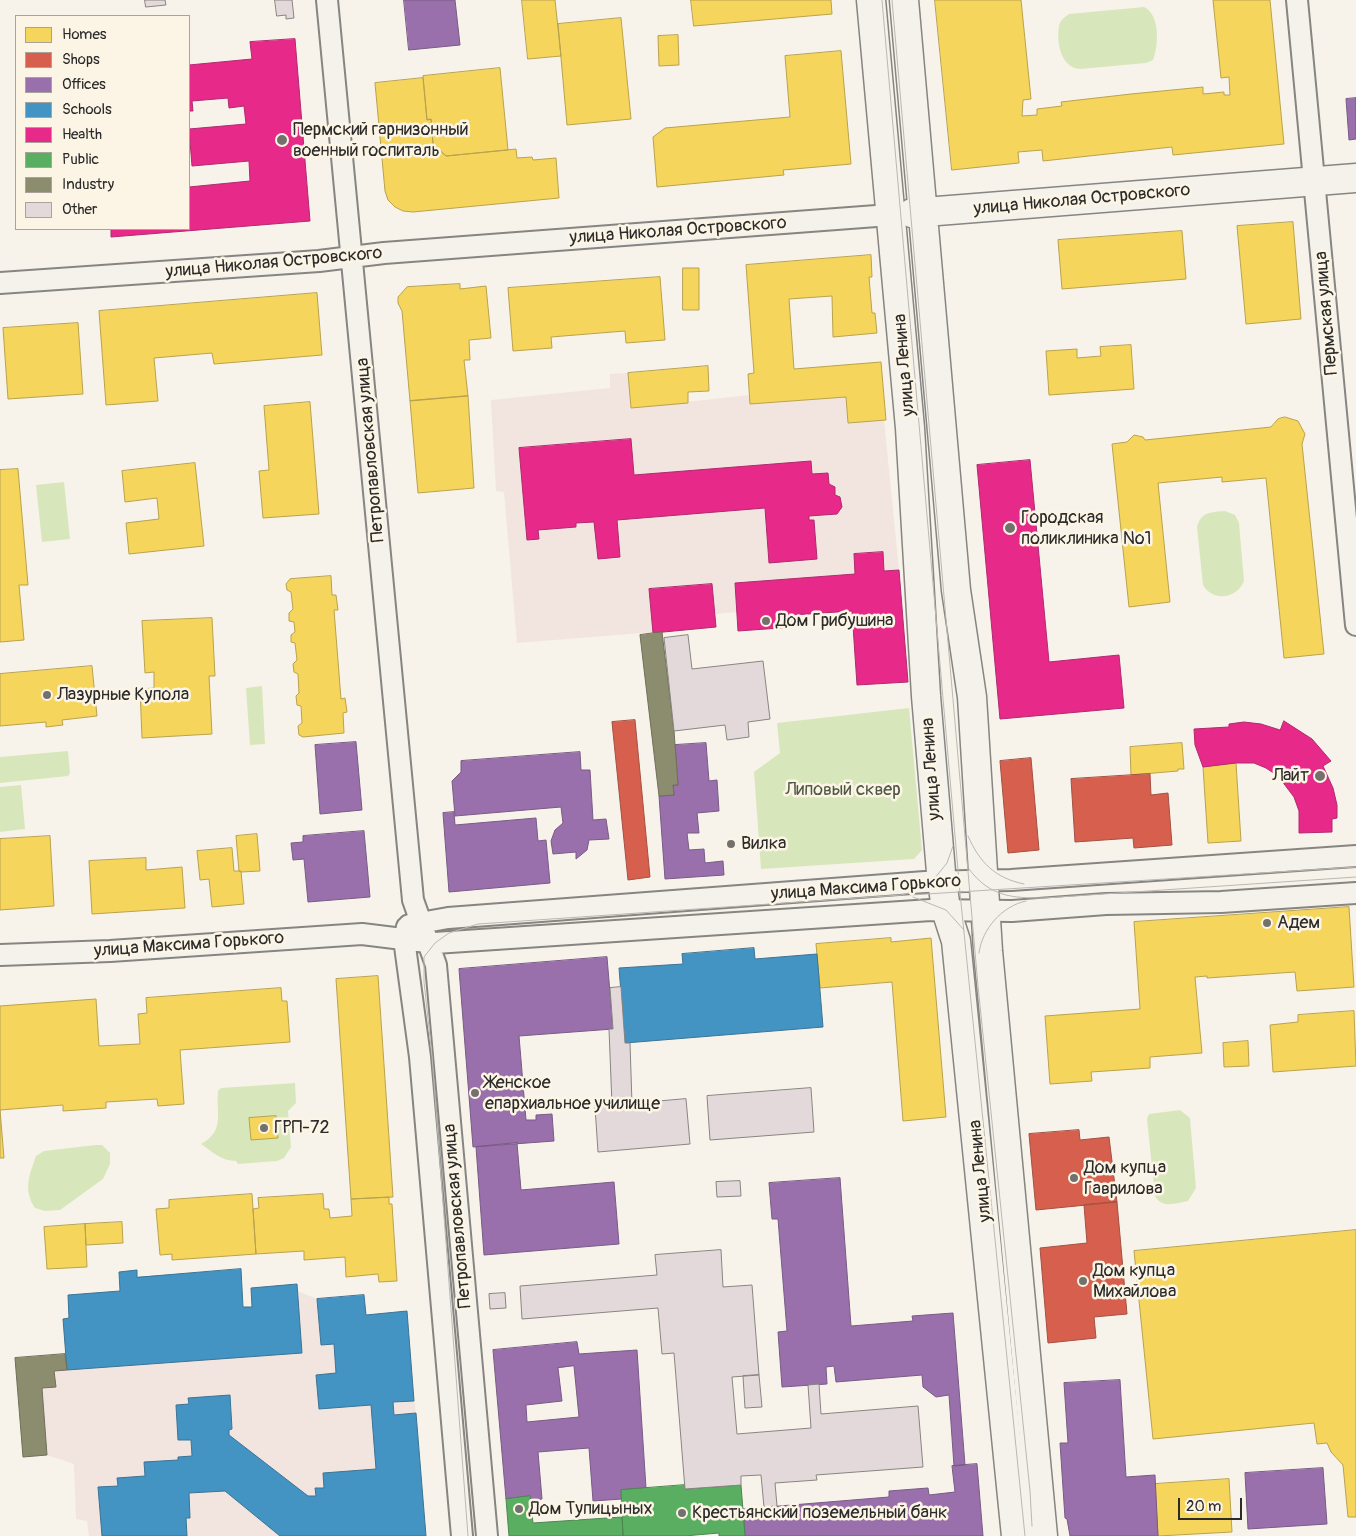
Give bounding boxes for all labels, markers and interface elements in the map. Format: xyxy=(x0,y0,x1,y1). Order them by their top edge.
legend xyxy=(15,15,190,230)
text: Homes xyxy=(62,25,107,44)
text: Shops xyxy=(62,50,100,69)
text: Offices xyxy=(62,75,106,94)
text: Schools xyxy=(62,100,112,119)
place label: Пермский гарнизонный военный госпиталь xyxy=(293,119,469,162)
text: Health xyxy=(62,125,102,144)
marker: Пермский гарнизонный военный госпиталь xyxy=(275,133,289,147)
text: Public xyxy=(62,150,99,169)
text: Industry xyxy=(62,175,114,194)
street label: улица Николая Островского xyxy=(973,180,1191,220)
text: Other xyxy=(62,200,97,219)
street label: улица Николая Островского xyxy=(569,213,787,249)
street label: улица Николая Островского xyxy=(165,243,383,283)
street label: Пермская улица xyxy=(1311,250,1343,376)
street label: улица Ленина xyxy=(890,313,920,417)
street label: Петропавловская улица xyxy=(352,357,390,543)
place label: Городская поликлиника №1 xyxy=(1021,507,1151,550)
marker: Городская поликлиника №1 xyxy=(1003,521,1017,535)
place label: Дом Грибушина xyxy=(776,610,893,632)
marker: Дом Грибушина xyxy=(760,615,772,627)
place label: Лазурные Купола xyxy=(57,684,189,706)
marker: Лазурные Купола xyxy=(41,689,53,701)
street label: улица Ленина xyxy=(918,717,946,821)
place label: Лайт xyxy=(1272,765,1309,787)
marker: Лайт xyxy=(1313,769,1327,783)
park label: Липовый сквер xyxy=(785,779,901,801)
place label: Вилка xyxy=(741,833,786,855)
marker: Вилка xyxy=(725,838,737,850)
street label: улица Максима Горького xyxy=(770,871,962,905)
place label: Адем xyxy=(1277,912,1320,934)
marker: Адем xyxy=(1261,917,1273,929)
street label: улица Максима Горького xyxy=(93,928,285,962)
place label: Женское епархиальное училище xyxy=(485,1072,660,1114)
marker: Женское епархиальное училище xyxy=(469,1087,481,1099)
place label: ГРП-72 xyxy=(274,1117,330,1139)
street label: улица Ленина xyxy=(965,1119,997,1223)
marker: ГРП-72 xyxy=(258,1122,270,1134)
street label: Петропавловская улица xyxy=(439,1123,477,1309)
place label: Дом купца Гаврилова xyxy=(1084,1157,1166,1200)
marker: Дом купца Гаврилова xyxy=(1068,1172,1080,1184)
place label: Дом купца Михайлова xyxy=(1093,1260,1176,1302)
marker: Дом купца Михайлова xyxy=(1077,1275,1089,1287)
scale bar xyxy=(1181,1488,1245,1520)
text: 20 m xyxy=(1186,1497,1221,1516)
place label: Дом Тупицыных xyxy=(529,1498,652,1520)
place label: Крестьянский поземельный банк xyxy=(692,1502,947,1524)
marker: Дом Тупицыных xyxy=(513,1503,525,1515)
marker: Крестьянский поземельный банк xyxy=(676,1507,688,1519)

